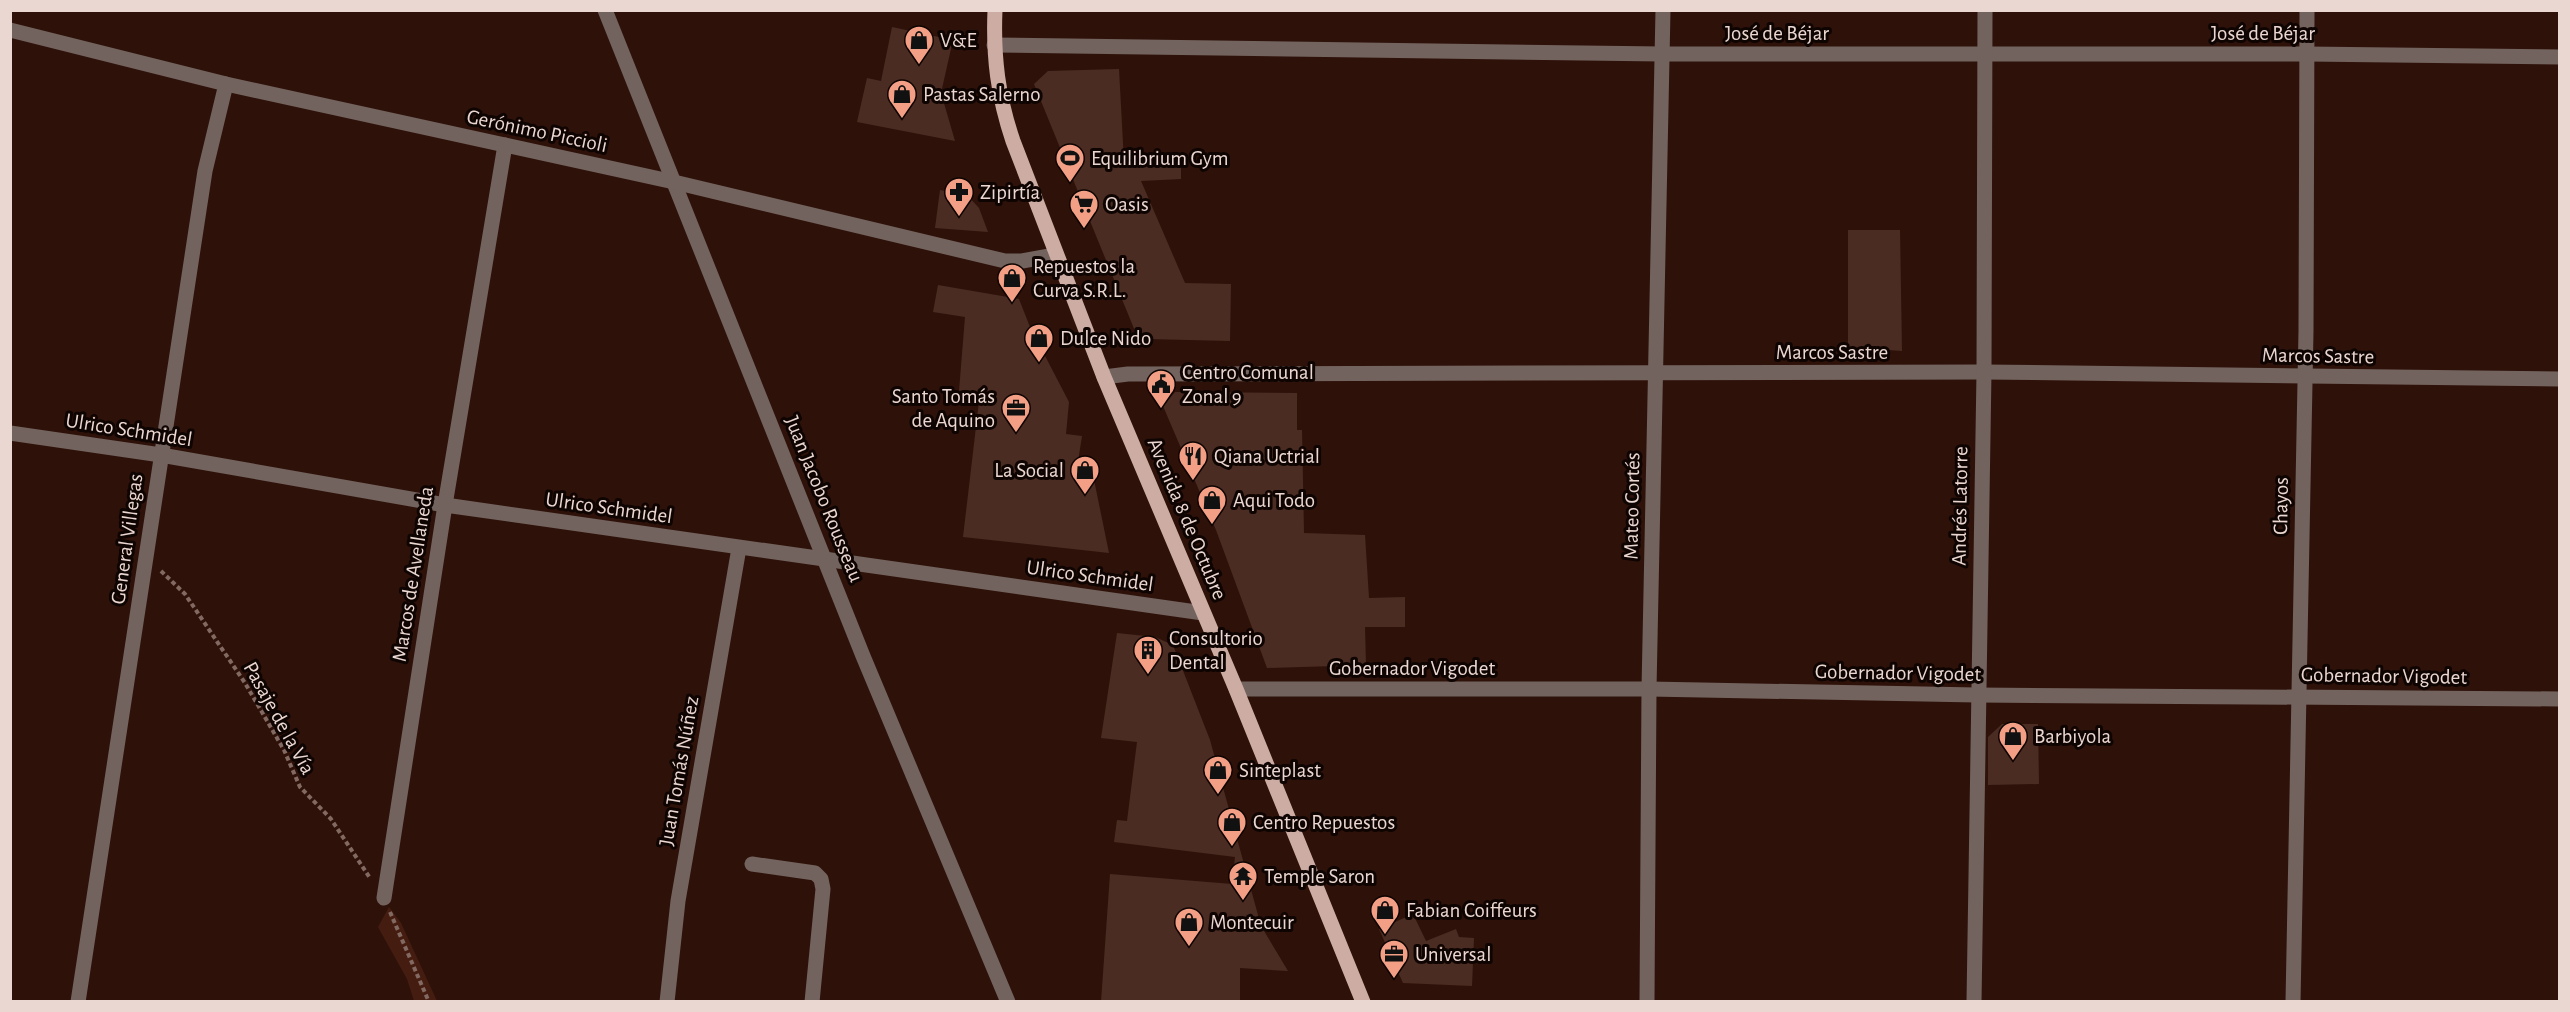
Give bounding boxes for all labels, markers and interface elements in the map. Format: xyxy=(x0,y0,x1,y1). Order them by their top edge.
street label: José de Béjar xyxy=(1725,23,1829,44)
street label: José de Béjar xyxy=(2211,23,2315,44)
shop icon: V&E xyxy=(903,24,935,66)
place label: V&E xyxy=(940,30,977,51)
shop icon: Pastas Salerno xyxy=(886,78,918,120)
place label: Pastas Salerno xyxy=(923,84,1040,105)
street label: Gerónimo Piccioli xyxy=(465,106,609,156)
sports icon: Equilibrium Gym xyxy=(1054,142,1086,184)
place label: Equilibrium Gym xyxy=(1091,148,1229,169)
pharmacy icon: Zipirtía xyxy=(943,176,975,218)
place label: Zipirtía xyxy=(980,182,1041,203)
supermarket icon: Oasis xyxy=(1068,188,1100,230)
place label: Oasis xyxy=(1105,194,1149,215)
place label: Repuestos la Curva S.R.L. xyxy=(1033,256,1136,301)
shop icon: Repuestos la Curva S.R.L. xyxy=(996,262,1028,304)
shop icon: Dulce Nido xyxy=(1023,322,1055,364)
place label: Dulce Nido xyxy=(1060,328,1151,349)
street label: Marcos Sastre xyxy=(1776,342,1888,363)
street label: Marcos Sastre xyxy=(2262,345,2374,367)
place label: Centro Comunal Zonal 9 xyxy=(1182,362,1314,407)
public building icon: Centro Comunal Zonal 9 xyxy=(1145,368,1177,410)
place label: Santo Tomás de Aquino xyxy=(892,386,995,431)
office icon: Santo Tomás de Aquino xyxy=(1000,392,1032,434)
street label: Ulrico Schmidel xyxy=(64,410,194,450)
street label: Juan Jacobo Rousseau xyxy=(781,413,867,585)
street label: Avenida 8 de Octubre xyxy=(1143,435,1231,603)
restaurant icon: Qiana Uctrial xyxy=(1177,440,1209,482)
place label: Qiana Uctrial xyxy=(1214,446,1320,467)
street label: Andrés Latorre xyxy=(1948,446,1972,566)
street label: Mateo Cortés xyxy=(1621,452,1643,560)
shop icon: La Social xyxy=(1069,454,1101,496)
place label: La Social xyxy=(994,460,1064,481)
street label: General Villegas xyxy=(107,472,147,606)
street label: Chayos xyxy=(2270,477,2292,535)
shop icon: Aqui Todo xyxy=(1196,484,1228,526)
street label: Marcos de Avellaneda xyxy=(389,485,437,663)
street label: Ulrico Schmidel xyxy=(544,489,674,527)
place label: Aqui Todo xyxy=(1233,490,1315,511)
street label: Ulrico Schmidel xyxy=(1025,557,1155,595)
place label: Consultorio Dental xyxy=(1169,628,1263,673)
building icon: Consultorio Dental xyxy=(1132,634,1164,676)
street label: Pasaje de la Vía xyxy=(239,658,319,778)
street label: Gobernador Vigodet xyxy=(1329,658,1495,679)
street label: Gobernador Vigodet xyxy=(1815,661,1982,685)
street label: Gobernador Vigodet xyxy=(2301,664,2468,688)
street label: Juan Tomás Núñez xyxy=(656,695,702,847)
shop icon: Barbiyola xyxy=(1997,720,2029,762)
place label: Barbiyola xyxy=(2034,726,2112,747)
shop icon: Sinteplast xyxy=(1202,754,1234,796)
place label: Sinteplast xyxy=(1239,760,1321,781)
shop icon: Centro Repuestos xyxy=(1216,806,1248,848)
place label: Centro Repuestos xyxy=(1253,812,1395,833)
temple icon: Temple Saron xyxy=(1227,860,1259,902)
place label: Temple Saron xyxy=(1264,866,1375,887)
shop icon: Fabian Coiffeurs xyxy=(1369,894,1401,936)
place label: Fabian Coiffeurs xyxy=(1406,900,1537,921)
shop icon: Montecuir xyxy=(1173,906,1205,948)
place label: Montecuir xyxy=(1210,912,1294,933)
office icon: Universal xyxy=(1378,938,1410,980)
place label: Universal xyxy=(1415,944,1491,965)

